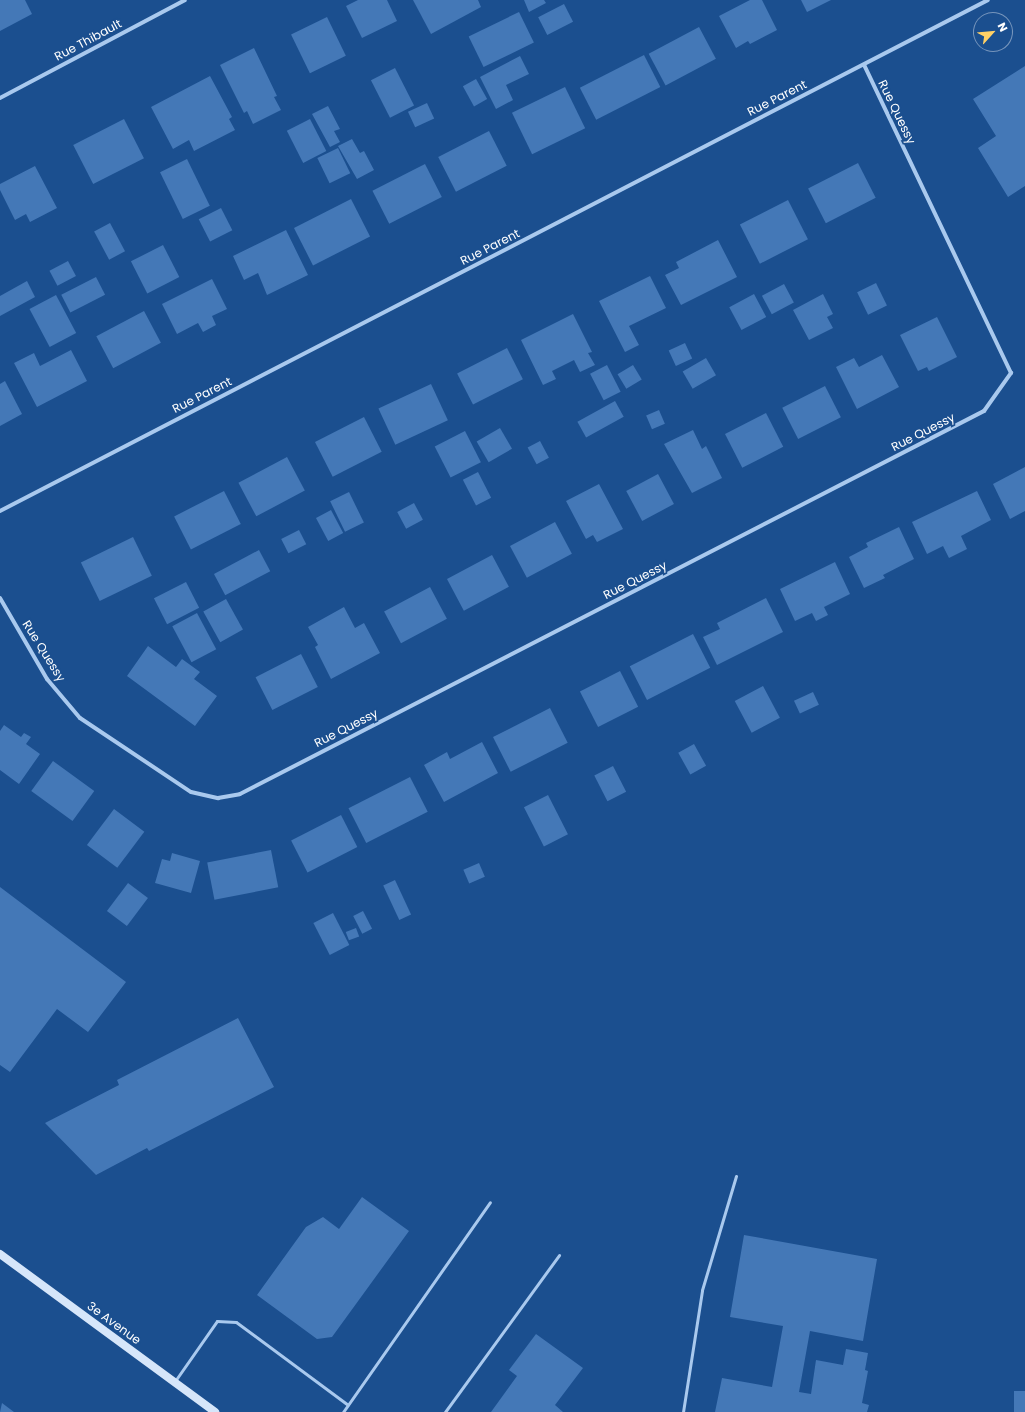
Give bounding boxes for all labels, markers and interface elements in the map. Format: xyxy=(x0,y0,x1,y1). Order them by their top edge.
north arrow xyxy=(973,12,1013,52)
street label: Rue Thibault xyxy=(52,16,124,64)
text: N xyxy=(994,20,1012,34)
street label: Rue Parent xyxy=(745,77,809,119)
street label: Rue Quessy xyxy=(875,78,919,146)
street label: Rue Parent xyxy=(458,226,522,268)
street label: Rue Parent xyxy=(170,374,234,416)
street label: Rue Quessy xyxy=(889,410,957,454)
street label: Rue Quessy xyxy=(601,558,669,602)
street label: Rue Quessy xyxy=(19,618,69,684)
street label: Rue Quessy xyxy=(312,706,380,750)
street label: 3e Avenue xyxy=(84,1299,144,1347)

